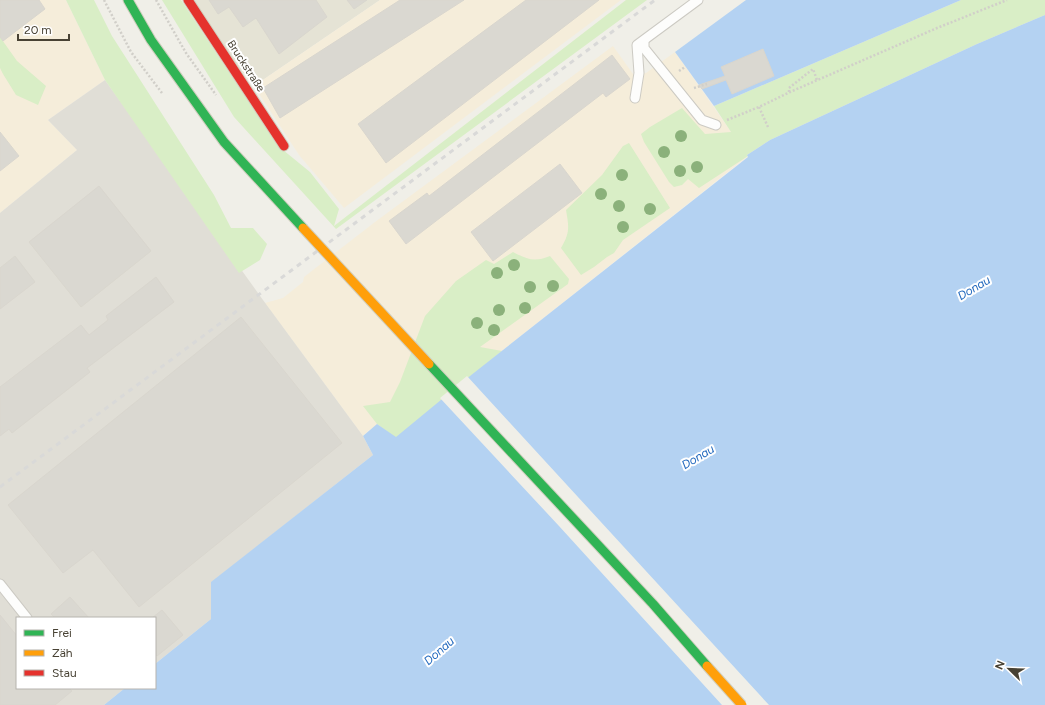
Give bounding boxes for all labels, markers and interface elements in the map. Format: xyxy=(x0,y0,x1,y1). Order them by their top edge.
scale bar xyxy=(18,16,69,42)
text: 20 m xyxy=(24,23,52,37)
street label: Bruckstraße xyxy=(225,38,267,94)
water label: Donau xyxy=(955,273,993,303)
water label: Donau xyxy=(679,442,717,472)
legend xyxy=(16,617,156,689)
text: Frei xyxy=(52,626,72,640)
water label: Donau xyxy=(421,634,457,668)
text: Zäh xyxy=(52,646,73,660)
north arrow xyxy=(989,649,1029,689)
text: N xyxy=(993,659,1008,672)
text: Stau xyxy=(52,666,77,680)

